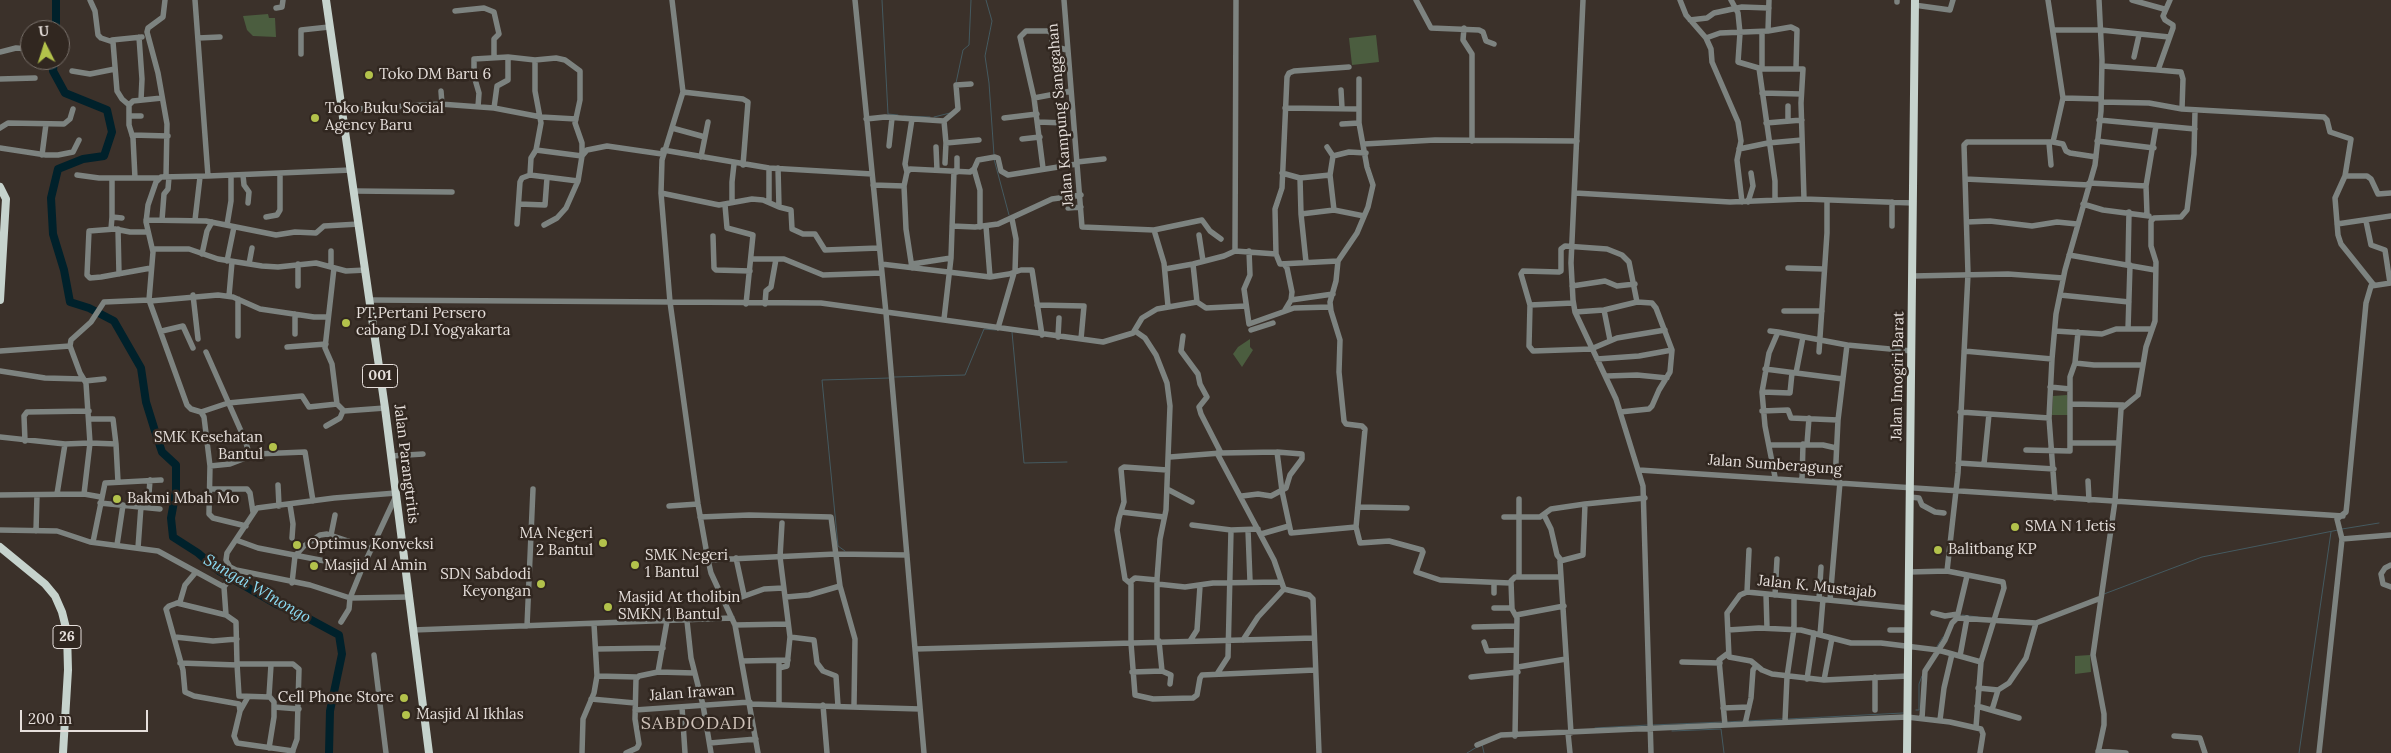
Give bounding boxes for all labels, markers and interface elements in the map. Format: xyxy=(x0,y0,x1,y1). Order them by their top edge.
north arrow xyxy=(20,20,70,70)
text: U xyxy=(38,22,50,40)
street label: Jalan Kampung Sanggahan xyxy=(1044,22,1078,208)
place label: Toko DM Baru 6 xyxy=(379,66,491,84)
marker: Toko DM Baru 6 xyxy=(363,69,375,81)
place label: Toko Buku Social Agency Baru xyxy=(325,100,444,135)
marker: Toko Buku Social Agency Baru xyxy=(309,112,321,124)
place label: PT.Pertani Persero cabang D.I Yogyakarta xyxy=(356,305,510,340)
street label: Jalan Imogiri Barat xyxy=(1888,311,1908,441)
marker: PT.Pertani Persero cabang D.I Yogyakarta xyxy=(340,317,352,329)
road number: 001 xyxy=(362,364,398,388)
street label: Jalan Parangtritis xyxy=(390,403,422,525)
place label: SMK Kesehatan Bantul xyxy=(154,429,263,464)
marker: SMK Kesehatan Bantul xyxy=(267,441,279,453)
street label: Jalan Sumberagung xyxy=(1707,451,1843,479)
place label: Bakmi Mbah Mo xyxy=(127,490,239,508)
marker: Bakmi Mbah Mo xyxy=(111,493,123,505)
place label: SMA N 1 Jetis xyxy=(2025,518,2116,536)
marker: SMA N 1 Jetis xyxy=(2009,521,2021,533)
place label: MA Negeri 2 Bantul xyxy=(519,525,593,560)
place label: Optimus Konveksi xyxy=(307,536,434,554)
marker: MA Negeri 2 Bantul xyxy=(597,537,609,549)
marker: Optimus Konveksi xyxy=(291,539,303,551)
place label: Balitbang KP xyxy=(1948,541,2037,559)
marker: Balitbang KP xyxy=(1932,544,1944,556)
place label: SMK Negeri 1 Bantul xyxy=(645,547,728,582)
water label: Sungai WInongo xyxy=(200,551,314,627)
place label: Masjid Al Amin xyxy=(324,557,427,575)
marker: SMK Negeri 1 Bantul xyxy=(629,559,641,571)
marker: Masjid Al Amin xyxy=(308,560,320,572)
place label: SDN Sabdodi Keyongan xyxy=(440,566,531,601)
street label: Jalan K. Mustajab xyxy=(1757,572,1877,602)
marker: SDN Sabdodi Keyongan xyxy=(535,578,547,590)
place label: Masjid At tholibin SMKN 1 Bantul xyxy=(618,589,740,624)
marker: Masjid At tholibin SMKN 1 Bantul xyxy=(602,601,614,613)
road number: 26 xyxy=(53,626,81,649)
street label: Jalan Irawan xyxy=(649,681,735,705)
place label: Cell Phone Store xyxy=(278,689,394,707)
marker: Cell Phone Store xyxy=(398,692,410,704)
scale bar xyxy=(22,700,150,732)
place label: Masjid Al Ikhlas xyxy=(416,706,524,724)
text: 200 m xyxy=(28,709,72,728)
marker: Masjid Al Ikhlas xyxy=(400,709,412,721)
district label: SABDODADI xyxy=(640,713,754,735)

